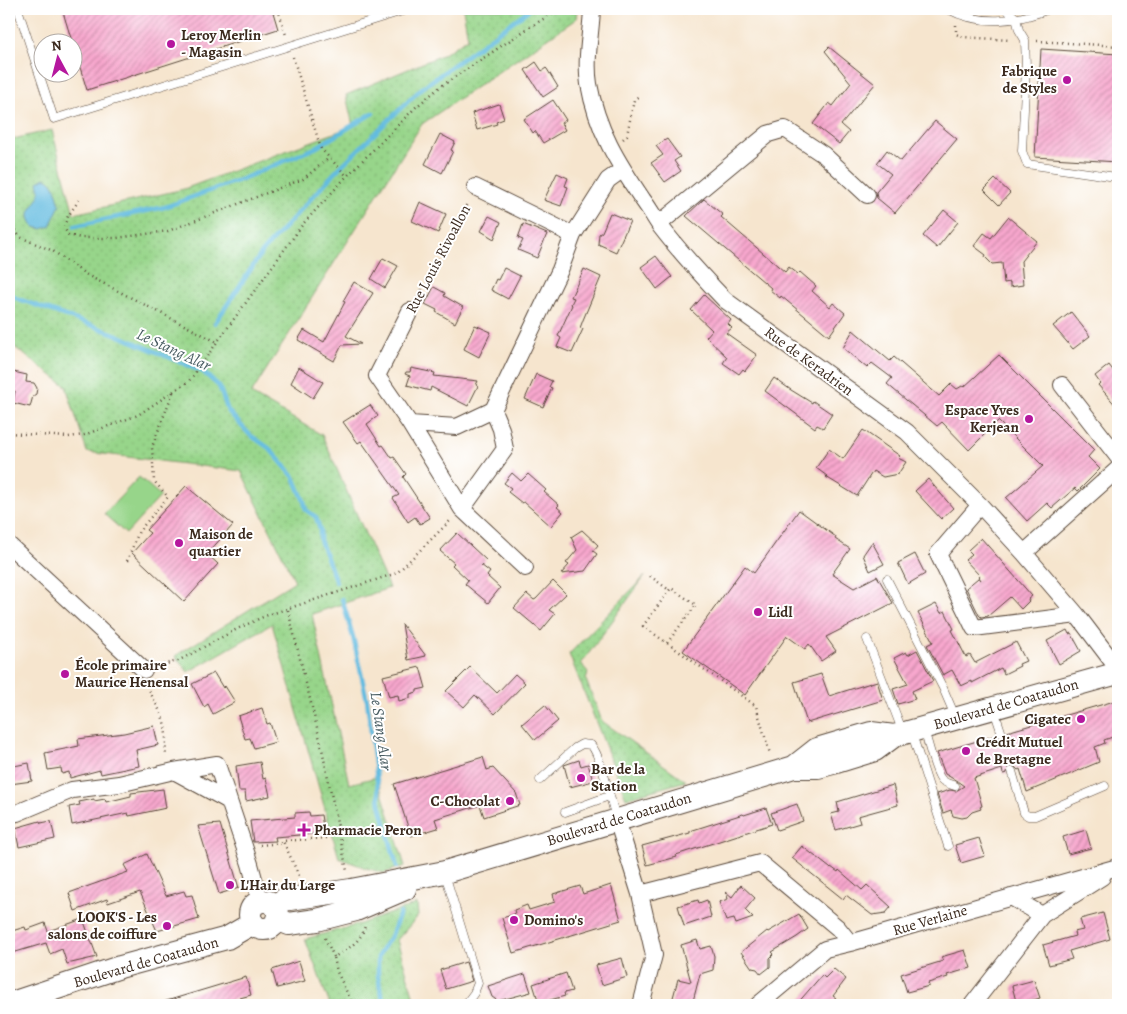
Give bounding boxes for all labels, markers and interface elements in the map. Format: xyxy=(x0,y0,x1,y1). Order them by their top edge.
place label: Leroy Merlin - Magasin xyxy=(181,25,262,62)
north arrow xyxy=(32,32,82,82)
text: N xyxy=(50,36,63,56)
marker: Leroy Merlin - Magasin xyxy=(165,38,177,50)
place label: Fabrique de Styles xyxy=(1001,61,1057,98)
marker: Fabrique de Styles xyxy=(1061,74,1073,86)
street label: Rue Louis Rivoallon xyxy=(401,201,475,317)
street label: Rue de Keradrien xyxy=(760,322,858,400)
water label: Le Stang Alar xyxy=(133,323,215,377)
place label: Espace Yves Kerjean xyxy=(945,400,1020,437)
marker: Espace Yves Kerjean xyxy=(1023,413,1035,425)
place label: Maison de quartier xyxy=(189,524,253,561)
marker: Maison de quartier xyxy=(173,537,185,549)
place label: Lidl xyxy=(768,602,792,622)
marker: Lidl xyxy=(752,606,764,618)
place label: École primaire Maurice Henensal xyxy=(75,655,188,692)
marker: École primaire Maurice Henensal xyxy=(59,668,71,680)
street label: Boulevard de Coataudon xyxy=(931,674,1081,734)
water label: Le Stang Alar xyxy=(365,690,397,772)
place label: Cigatec xyxy=(1025,709,1071,729)
marker: Cigatec xyxy=(1075,713,1087,725)
place label: Crédit Mutuel de Bretagne xyxy=(976,732,1063,769)
marker: Crédit Mutuel de Bretagne xyxy=(960,745,972,757)
place label: Bar de la Station xyxy=(591,759,646,796)
marker: Bar de la Station xyxy=(575,772,587,784)
street label: Boulevard de Coataudon xyxy=(544,788,694,850)
place label: C-Chocolat xyxy=(430,791,500,811)
marker: C-Chocolat xyxy=(504,795,516,807)
place label: Pharmacie Peron xyxy=(314,820,422,840)
marker: Pharmacie Peron xyxy=(298,824,310,836)
place label: L'Hair du Large xyxy=(240,875,335,895)
marker: L'Hair du Large xyxy=(224,879,236,891)
street label: Rue Verlaine xyxy=(890,900,970,940)
place label: LOOK'S - Les salons de coiffure xyxy=(48,907,157,944)
place label: Domino's xyxy=(524,910,583,930)
marker: Domino's xyxy=(508,914,520,926)
marker: LOOK'S - Les salons de coiffure xyxy=(161,920,173,932)
street label: Boulevard de Coataudon xyxy=(71,932,221,992)

